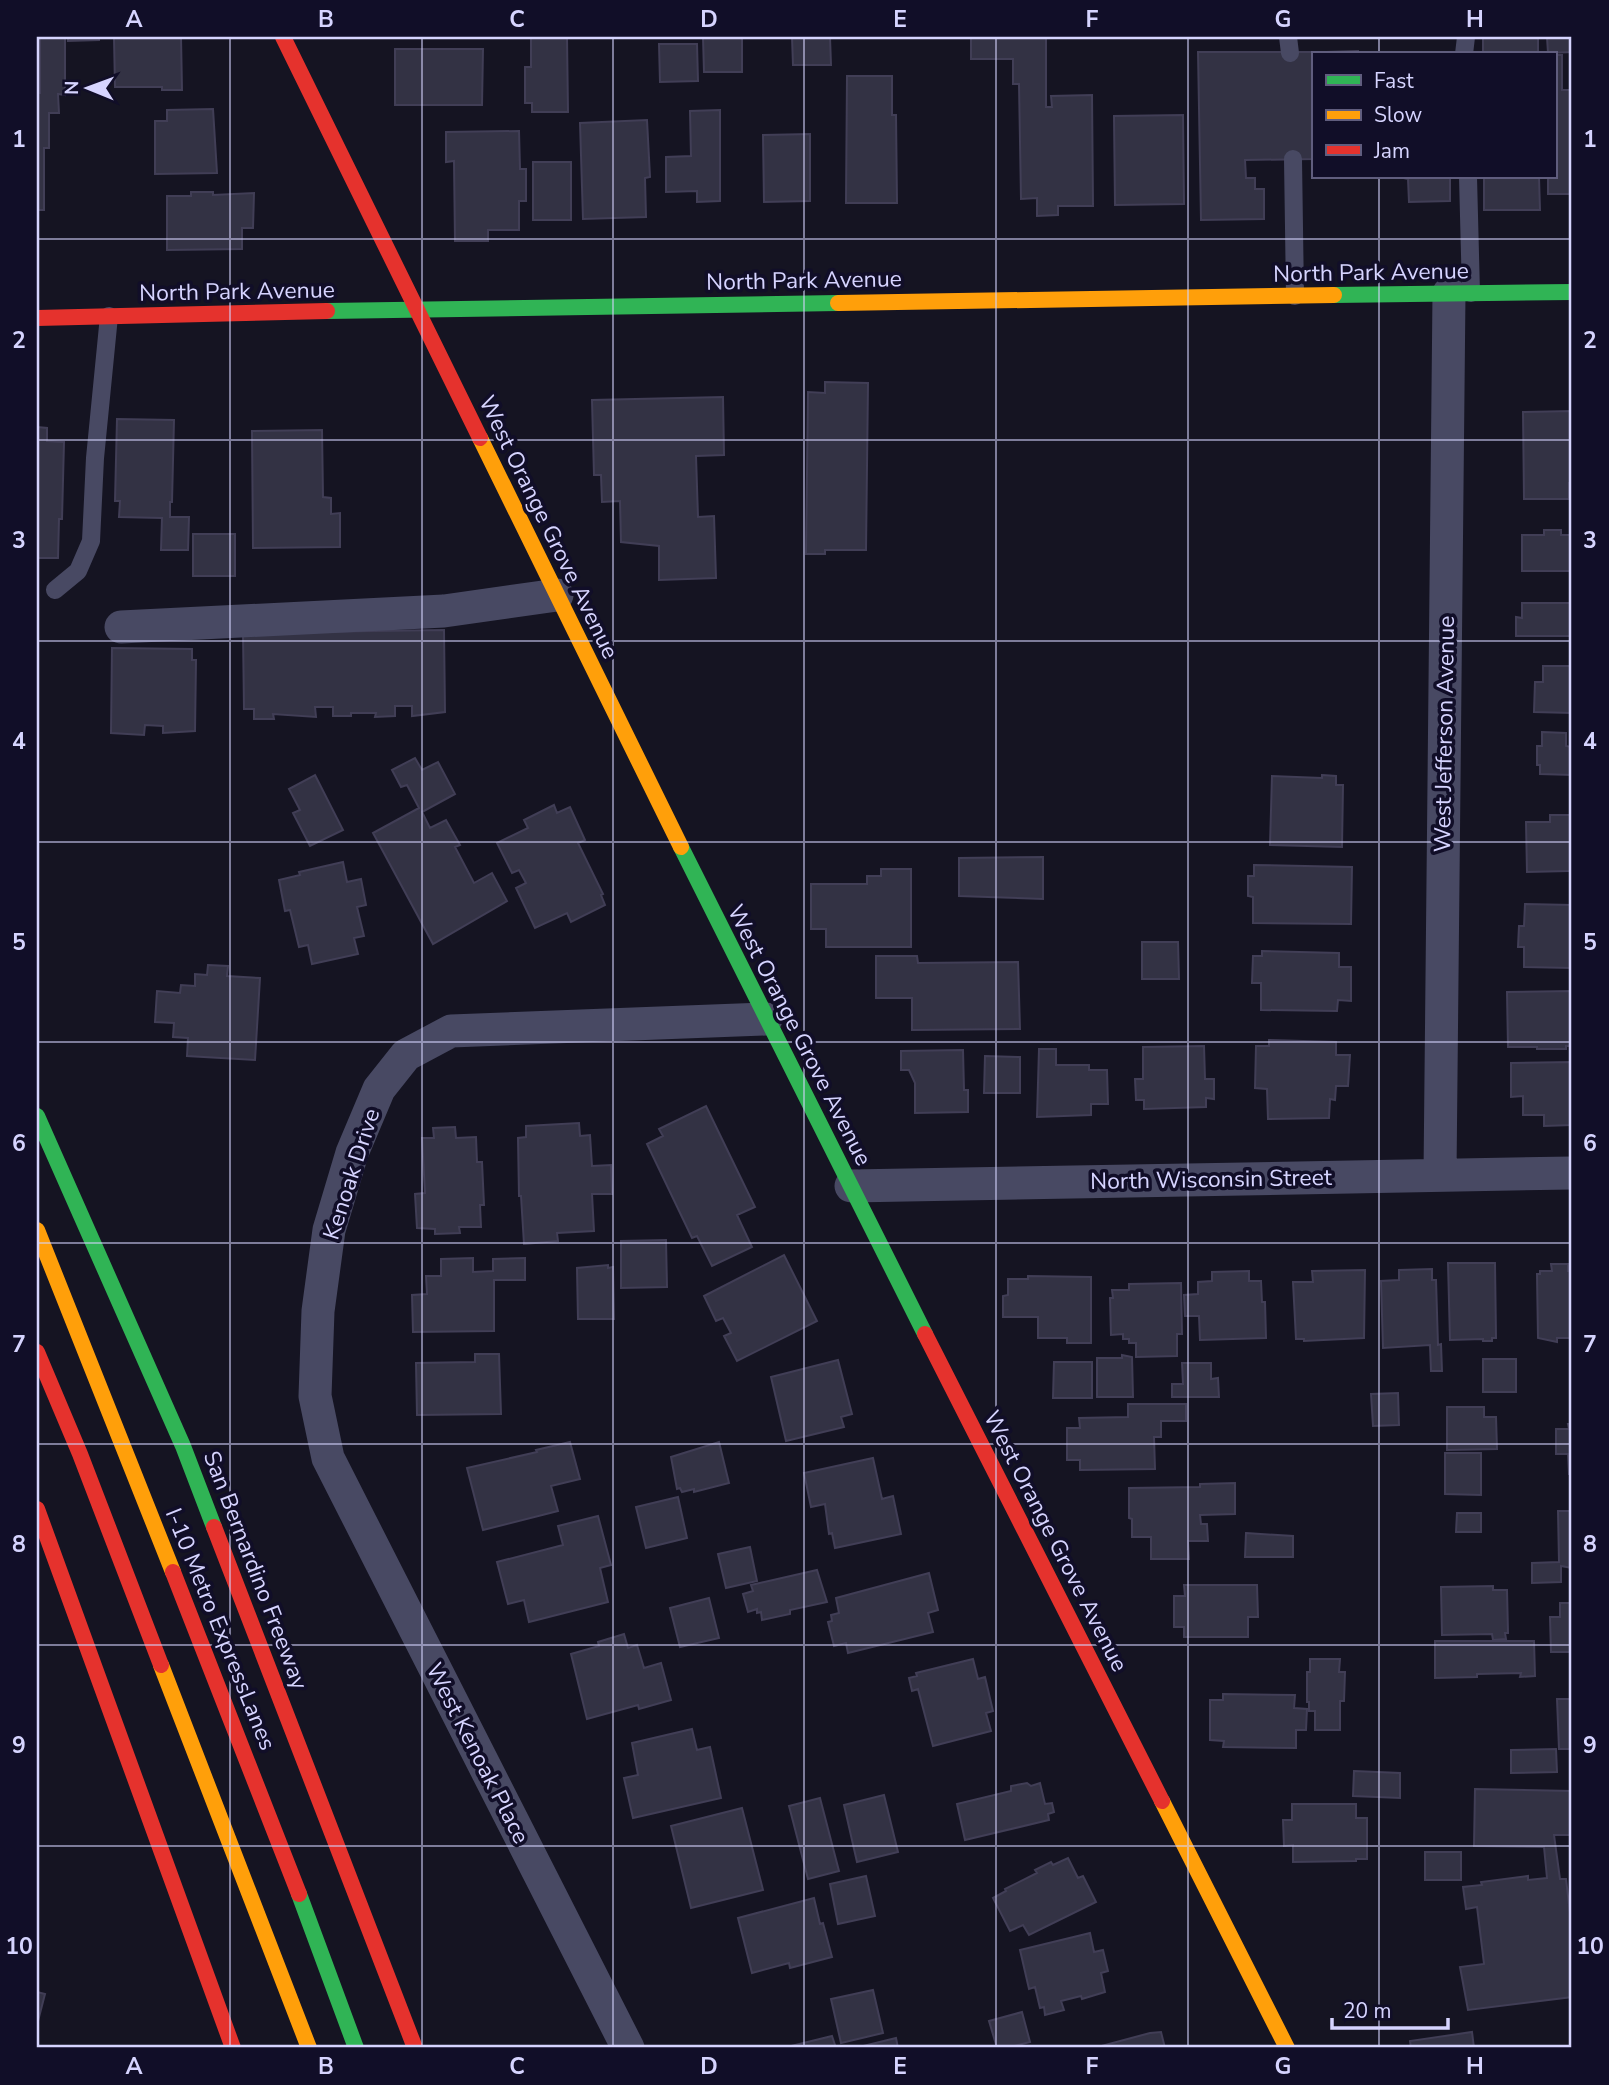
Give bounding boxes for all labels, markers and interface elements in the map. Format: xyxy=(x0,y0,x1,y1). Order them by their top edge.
text: A xyxy=(125,4,143,35)
text: B xyxy=(318,4,334,35)
text: C xyxy=(509,4,525,35)
text: D xyxy=(700,4,718,35)
text: E xyxy=(893,4,907,35)
text: F xyxy=(1086,4,1099,35)
text: G xyxy=(1275,4,1291,35)
text: H xyxy=(1466,4,1484,35)
north arrow xyxy=(52,52,122,122)
legend xyxy=(1312,52,1556,178)
text: Fast xyxy=(1374,67,1414,95)
text: N xyxy=(59,80,85,95)
text: Slow xyxy=(1374,101,1423,129)
text: 1 xyxy=(12,124,26,155)
text: 1 xyxy=(1583,124,1597,155)
text: Jam xyxy=(1373,137,1410,165)
street label: North Park Avenue xyxy=(1273,255,1469,290)
street label: North Park Avenue xyxy=(706,263,902,298)
street label: North Park Avenue xyxy=(139,274,335,309)
text: 2 xyxy=(12,325,26,356)
text: 2 xyxy=(1583,325,1597,356)
street label: West Orange Grove Avenue xyxy=(471,390,626,664)
text: 3 xyxy=(12,525,26,556)
text: 3 xyxy=(1583,525,1597,556)
street label: West Jefferson Avenue xyxy=(1427,615,1462,853)
text: 4 xyxy=(12,726,26,757)
text: 4 xyxy=(1583,726,1597,757)
street label: West Orange Grove Avenue xyxy=(720,899,879,1171)
text: 5 xyxy=(12,927,26,958)
text: 5 xyxy=(1583,927,1597,958)
street label: Kenoak Drive xyxy=(316,1105,387,1244)
text: 6 xyxy=(12,1128,26,1159)
text: 6 xyxy=(1583,1128,1597,1159)
street label: North Wisconsin Street xyxy=(1090,1162,1333,1197)
text: 7 xyxy=(12,1329,26,1360)
text: 7 xyxy=(1583,1329,1597,1360)
street label: West Orange Grove Avenue xyxy=(976,1405,1135,1677)
street label: San Bernardino Freeway xyxy=(196,1447,315,1694)
street label: I-10 Metro ExpressLanes xyxy=(158,1504,283,1755)
text: 8 xyxy=(12,1529,26,1560)
text: 8 xyxy=(1583,1529,1597,1560)
street label: West Kenoak Place xyxy=(419,1657,537,1849)
text: 9 xyxy=(12,1730,26,1761)
text: 9 xyxy=(1583,1730,1597,1761)
text: 10 xyxy=(5,1931,33,1962)
text: 10 xyxy=(1576,1931,1604,1962)
scale bar xyxy=(1332,1987,1448,2031)
text: 20 m xyxy=(1343,1997,1392,2025)
text: A xyxy=(125,2051,143,2082)
text: B xyxy=(318,2051,334,2082)
text: C xyxy=(509,2051,525,2082)
text: D xyxy=(700,2051,718,2082)
text: E xyxy=(893,2051,907,2082)
text: F xyxy=(1086,2051,1099,2082)
text: G xyxy=(1275,2051,1291,2082)
text: H xyxy=(1466,2051,1484,2082)

